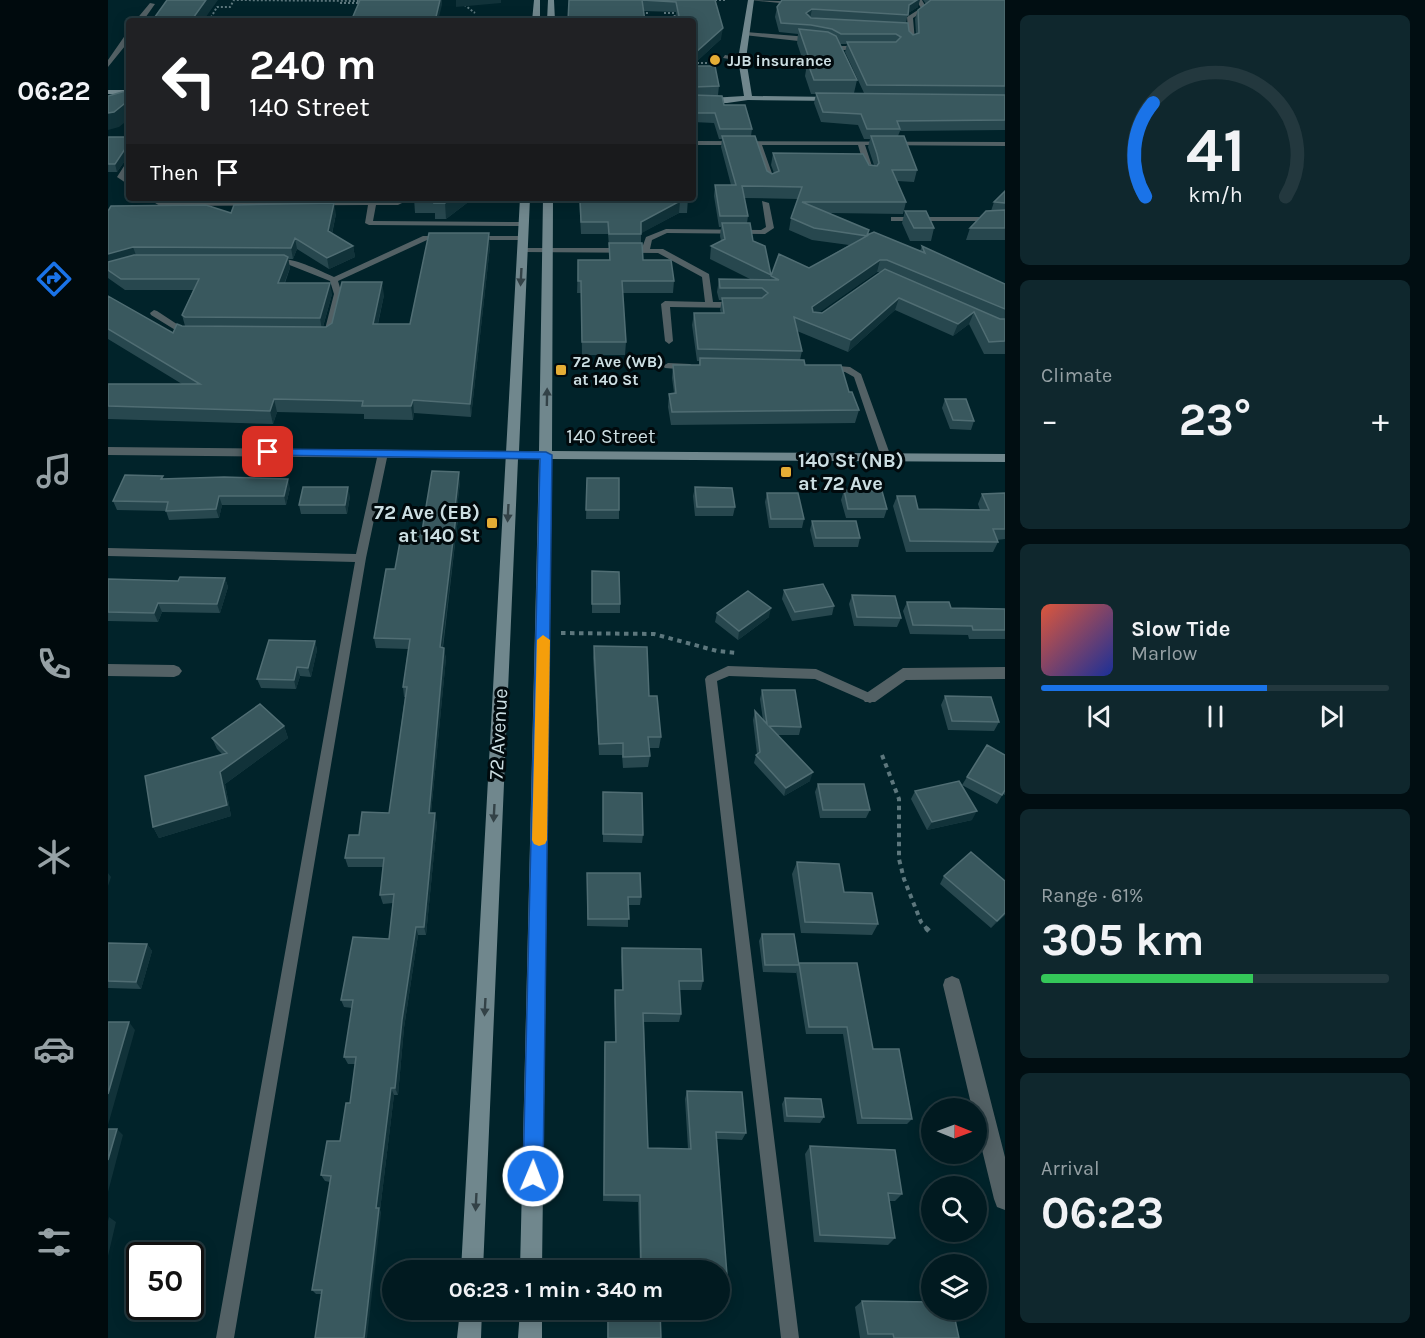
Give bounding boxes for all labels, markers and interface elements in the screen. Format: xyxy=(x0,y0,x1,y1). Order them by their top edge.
text: 240 m xyxy=(249,40,376,90)
icon: left xyxy=(150,42,228,120)
place label: JJB insurance xyxy=(727,51,832,70)
marker: JJB insurance xyxy=(708,53,722,67)
text: 06:22 xyxy=(17,75,91,107)
text: 140 Street xyxy=(249,91,370,123)
text: 41 xyxy=(1185,114,1245,187)
icon: arrive xyxy=(211,156,244,189)
text: Then xyxy=(150,160,199,186)
text: km/h xyxy=(1188,182,1242,207)
icon: directions xyxy=(33,258,75,300)
one-way arrow xyxy=(516,268,525,287)
place label: 72 Ave (WB) at 140 St xyxy=(573,352,664,389)
marker: 72 Ave (WB) at 140 St xyxy=(554,363,568,377)
text: Climate xyxy=(1041,364,1112,387)
one-way arrow xyxy=(542,387,552,406)
text: 23° xyxy=(1179,394,1251,446)
text: − xyxy=(1041,401,1058,439)
text: + xyxy=(1372,401,1389,439)
street label: 140 Street xyxy=(566,425,656,448)
pin xyxy=(242,426,293,477)
icon: arrive xyxy=(251,435,284,468)
place label: 140 St (NB) at 72 Ave xyxy=(798,449,904,495)
icon: music xyxy=(33,450,75,492)
marker: 140 St (NB) at 72 Ave xyxy=(779,465,793,479)
place label: 72 Ave (EB) at 140 St xyxy=(374,501,480,547)
one-way arrow xyxy=(504,504,513,523)
marker: 72 Ave (EB) at 140 St xyxy=(485,516,499,530)
text: Slow Tide xyxy=(1131,616,1231,642)
text: Marlow xyxy=(1131,642,1197,665)
icon: phone xyxy=(33,643,75,685)
street label: 72 Avenue xyxy=(485,688,512,780)
icon: previous xyxy=(1083,700,1116,733)
icon: pause xyxy=(1199,700,1232,733)
icon: next xyxy=(1315,700,1348,733)
one-way arrow xyxy=(489,803,498,822)
icon: climate xyxy=(33,836,75,878)
text: Range · 61% xyxy=(1041,884,1144,907)
text: 305 km xyxy=(1041,914,1204,966)
one-way arrow xyxy=(480,998,489,1017)
icon: car xyxy=(33,1028,75,1070)
north arrow xyxy=(921,1098,987,1164)
map controls xyxy=(921,1098,987,1320)
position arrow xyxy=(501,1144,565,1208)
text: Arrival xyxy=(1041,1157,1100,1180)
button: search xyxy=(921,1176,987,1242)
text: 06:23 xyxy=(1041,1187,1164,1239)
one-way arrow xyxy=(471,1193,480,1212)
icon: filters xyxy=(33,1221,75,1263)
speed limit sign: 50 xyxy=(126,1242,204,1320)
button: layers xyxy=(921,1254,987,1320)
text: 06:23 · 1 min · 340 m xyxy=(449,1277,663,1303)

